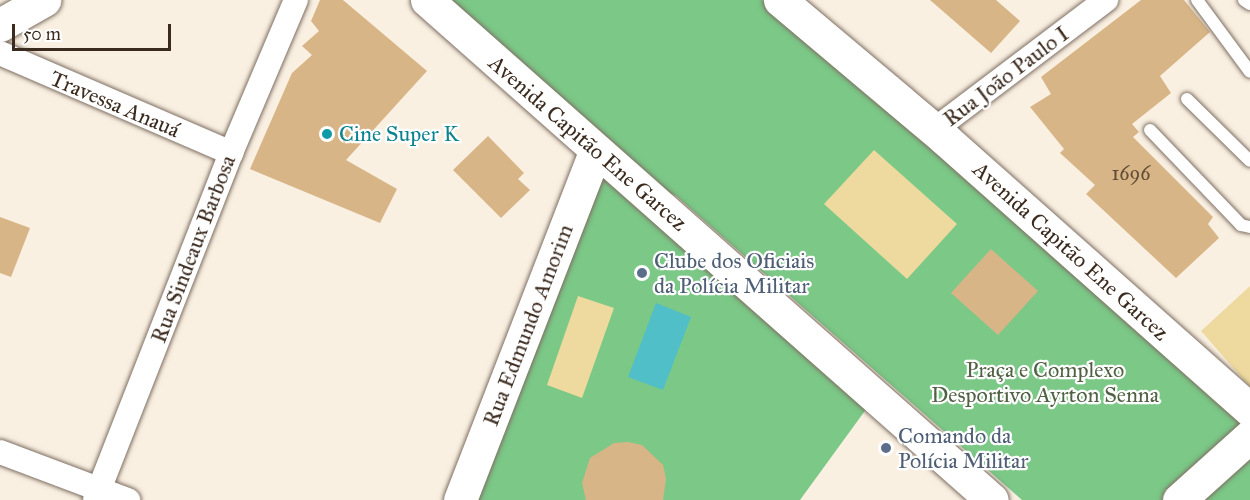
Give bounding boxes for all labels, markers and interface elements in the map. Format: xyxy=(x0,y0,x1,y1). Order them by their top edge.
scale bar xyxy=(15,12,174,50)
street label: Rua João Paulo I xyxy=(938,20,1074,132)
text: 50 m xyxy=(23,23,61,45)
street label: Avenida Capitão Ene Garcez xyxy=(483,50,693,236)
street label: Travessa Anauá xyxy=(46,65,184,143)
place label: Cine Super K xyxy=(339,121,459,147)
marker: Cine Super K xyxy=(320,127,334,141)
street label: Rua Sindeaux Barbosa xyxy=(145,152,241,346)
street label: Avenida Capitão Ene Garcez xyxy=(968,156,1174,346)
house number: 1696 xyxy=(1111,161,1151,185)
street label: Rua Edmundo Amorim xyxy=(477,220,579,430)
place label: Clube dos Oficiais da Polícia Militar xyxy=(654,247,814,298)
marker: Clube dos Oficiais da Polícia Militar xyxy=(635,266,649,280)
park label: Praça e Complexo Desportivo Ayrton Senna xyxy=(931,356,1159,408)
place label: Comando da Polícia Militar xyxy=(898,422,1028,474)
marker: Comando da Polícia Militar xyxy=(879,441,893,455)

